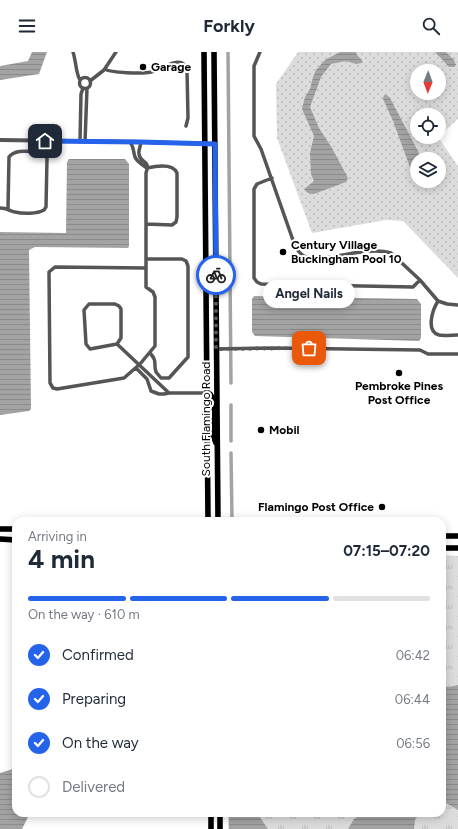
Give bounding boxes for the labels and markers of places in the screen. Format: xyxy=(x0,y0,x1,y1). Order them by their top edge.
place label: Garage xyxy=(151,60,191,74)
marker: Garage xyxy=(138,62,148,72)
pin xyxy=(28,124,62,158)
place label: Century Village Buckingham Pool 10 xyxy=(291,238,402,266)
marker: Century Village Buckingham Pool 10 xyxy=(278,247,288,257)
callout: Angel Nails xyxy=(263,280,355,308)
pin xyxy=(292,331,326,365)
marker: Pembroke Pines Post Office xyxy=(394,368,404,378)
place label: Pembroke Pines Post Office xyxy=(355,379,443,407)
place label: Mobil xyxy=(269,423,300,437)
marker: Mobil xyxy=(256,425,266,435)
place label: Flamingo Post Office xyxy=(258,500,374,514)
marker: Flamingo Post Office xyxy=(377,502,387,512)

